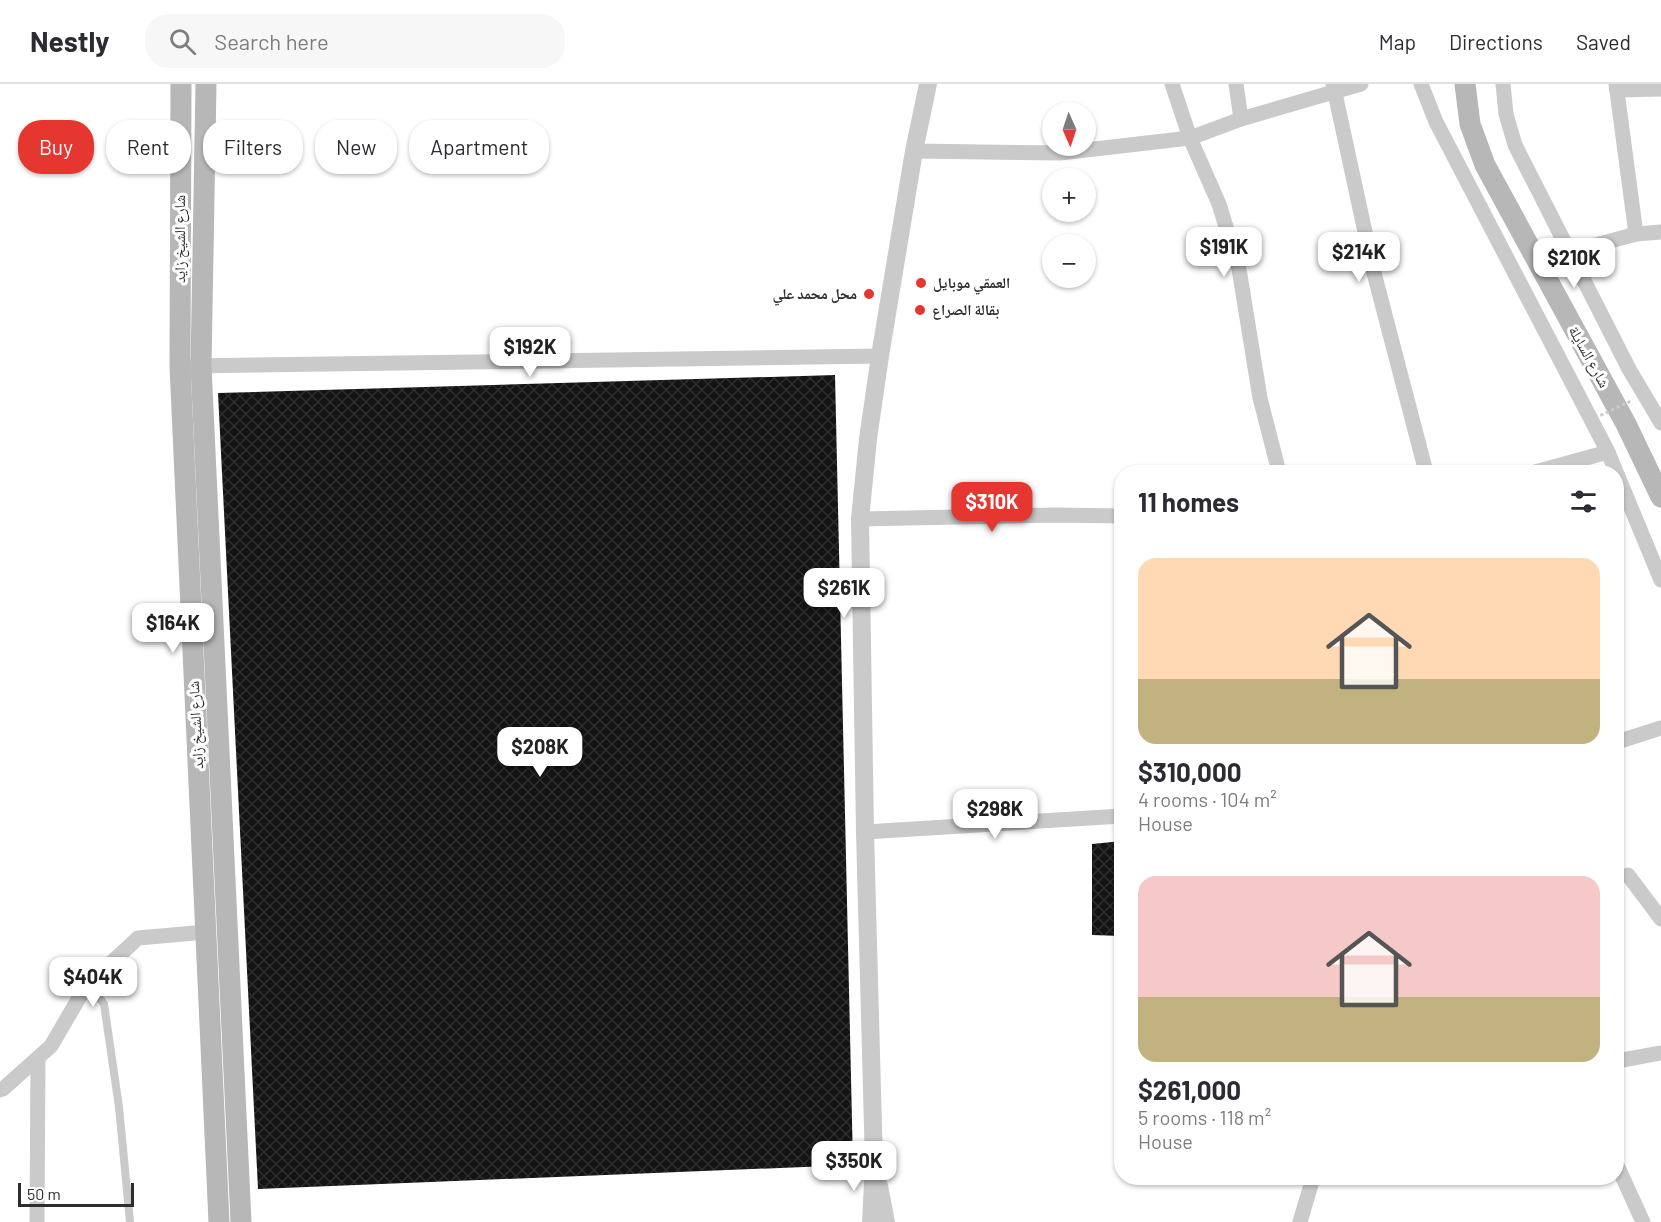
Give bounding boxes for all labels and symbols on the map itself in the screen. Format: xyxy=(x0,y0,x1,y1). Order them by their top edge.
north arrow xyxy=(1042,102,1096,156)
street label: شارع الشيخ زايد xyxy=(170,195,190,283)
pin: $191K xyxy=(1182,227,1266,278)
pin: $214K xyxy=(1317,232,1401,283)
pin: $210K xyxy=(1532,238,1616,289)
place label: العمقي موبايل xyxy=(933,273,1010,295)
marker: العمقي موبايل xyxy=(914,276,928,290)
place label: محل محمد علي xyxy=(773,284,857,306)
marker: محل محمد علي xyxy=(862,287,876,301)
place label: بقالة الصراع xyxy=(932,300,999,320)
marker: بقالة الصراع xyxy=(913,303,927,317)
street label: شارع السايلة xyxy=(1564,323,1614,392)
pin: $192K xyxy=(488,327,572,378)
pin: $310K xyxy=(950,482,1034,533)
pin: $261K xyxy=(802,568,886,619)
pin: $164K xyxy=(131,603,215,654)
street label: شارع الشيخ زايد xyxy=(184,680,208,770)
pin: $208K xyxy=(498,727,582,778)
pin: $298K xyxy=(953,789,1037,840)
pin: $404K xyxy=(51,957,135,1008)
pin: $350K xyxy=(812,1141,896,1192)
scale bar xyxy=(18,1180,134,1208)

